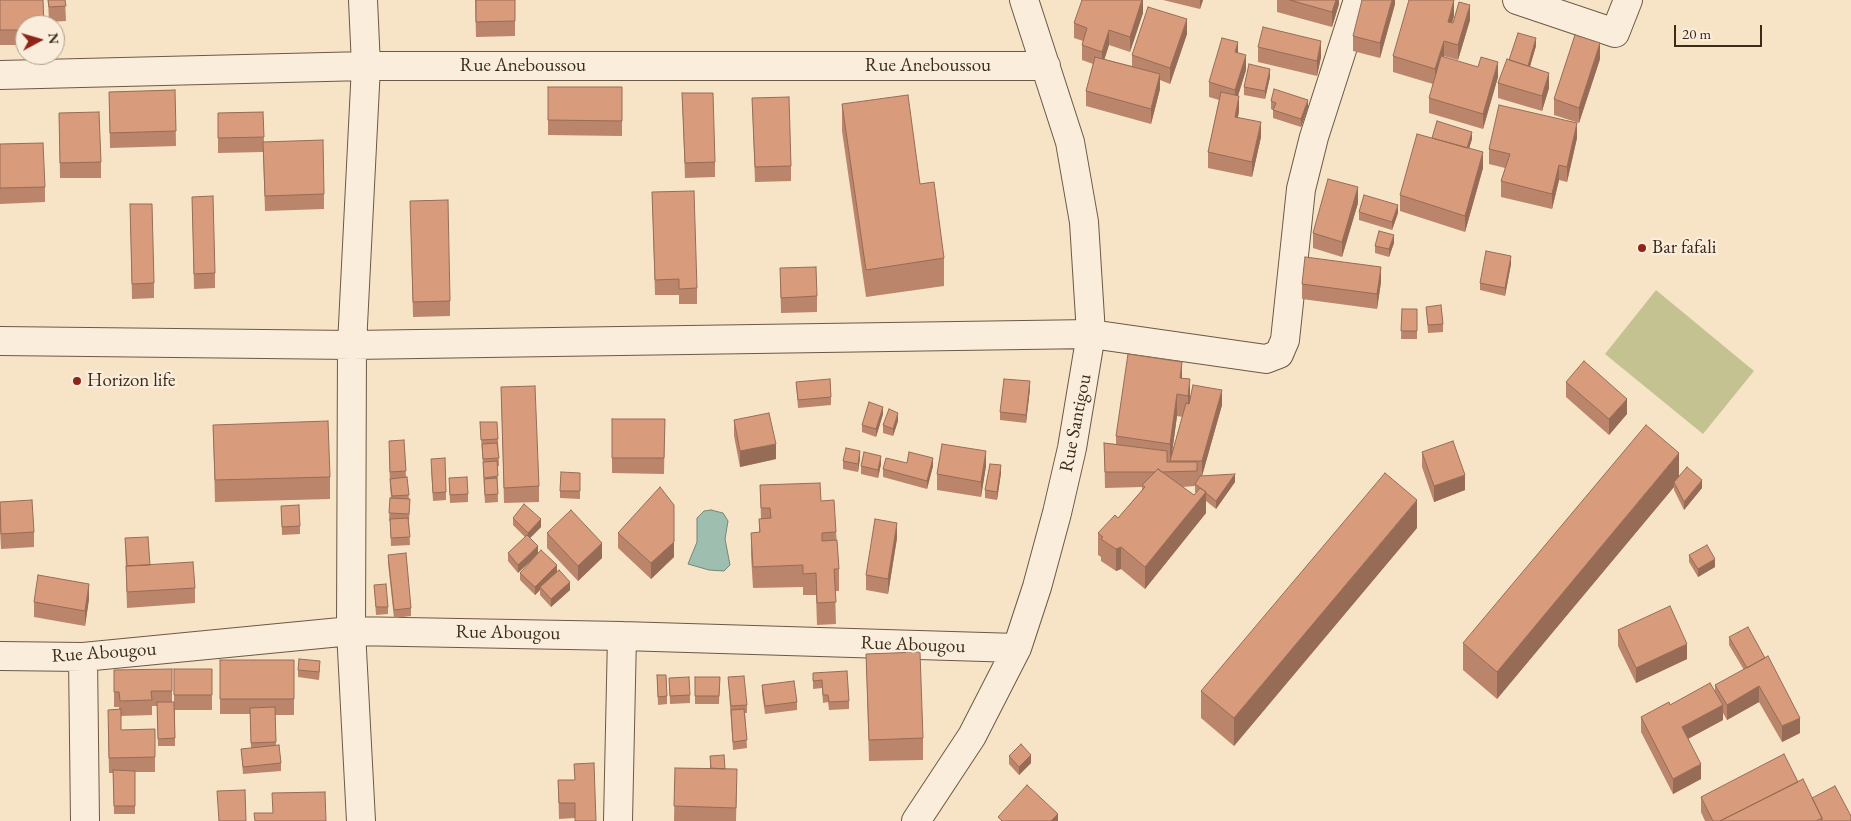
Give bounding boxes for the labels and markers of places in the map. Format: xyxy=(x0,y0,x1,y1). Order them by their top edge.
place label: Bar fafali xyxy=(1652,237,1716,259)
marker: Bar fafali xyxy=(1636,242,1648,254)
place label: Horizon life xyxy=(87,370,175,392)
marker: Horizon life xyxy=(71,375,83,387)

